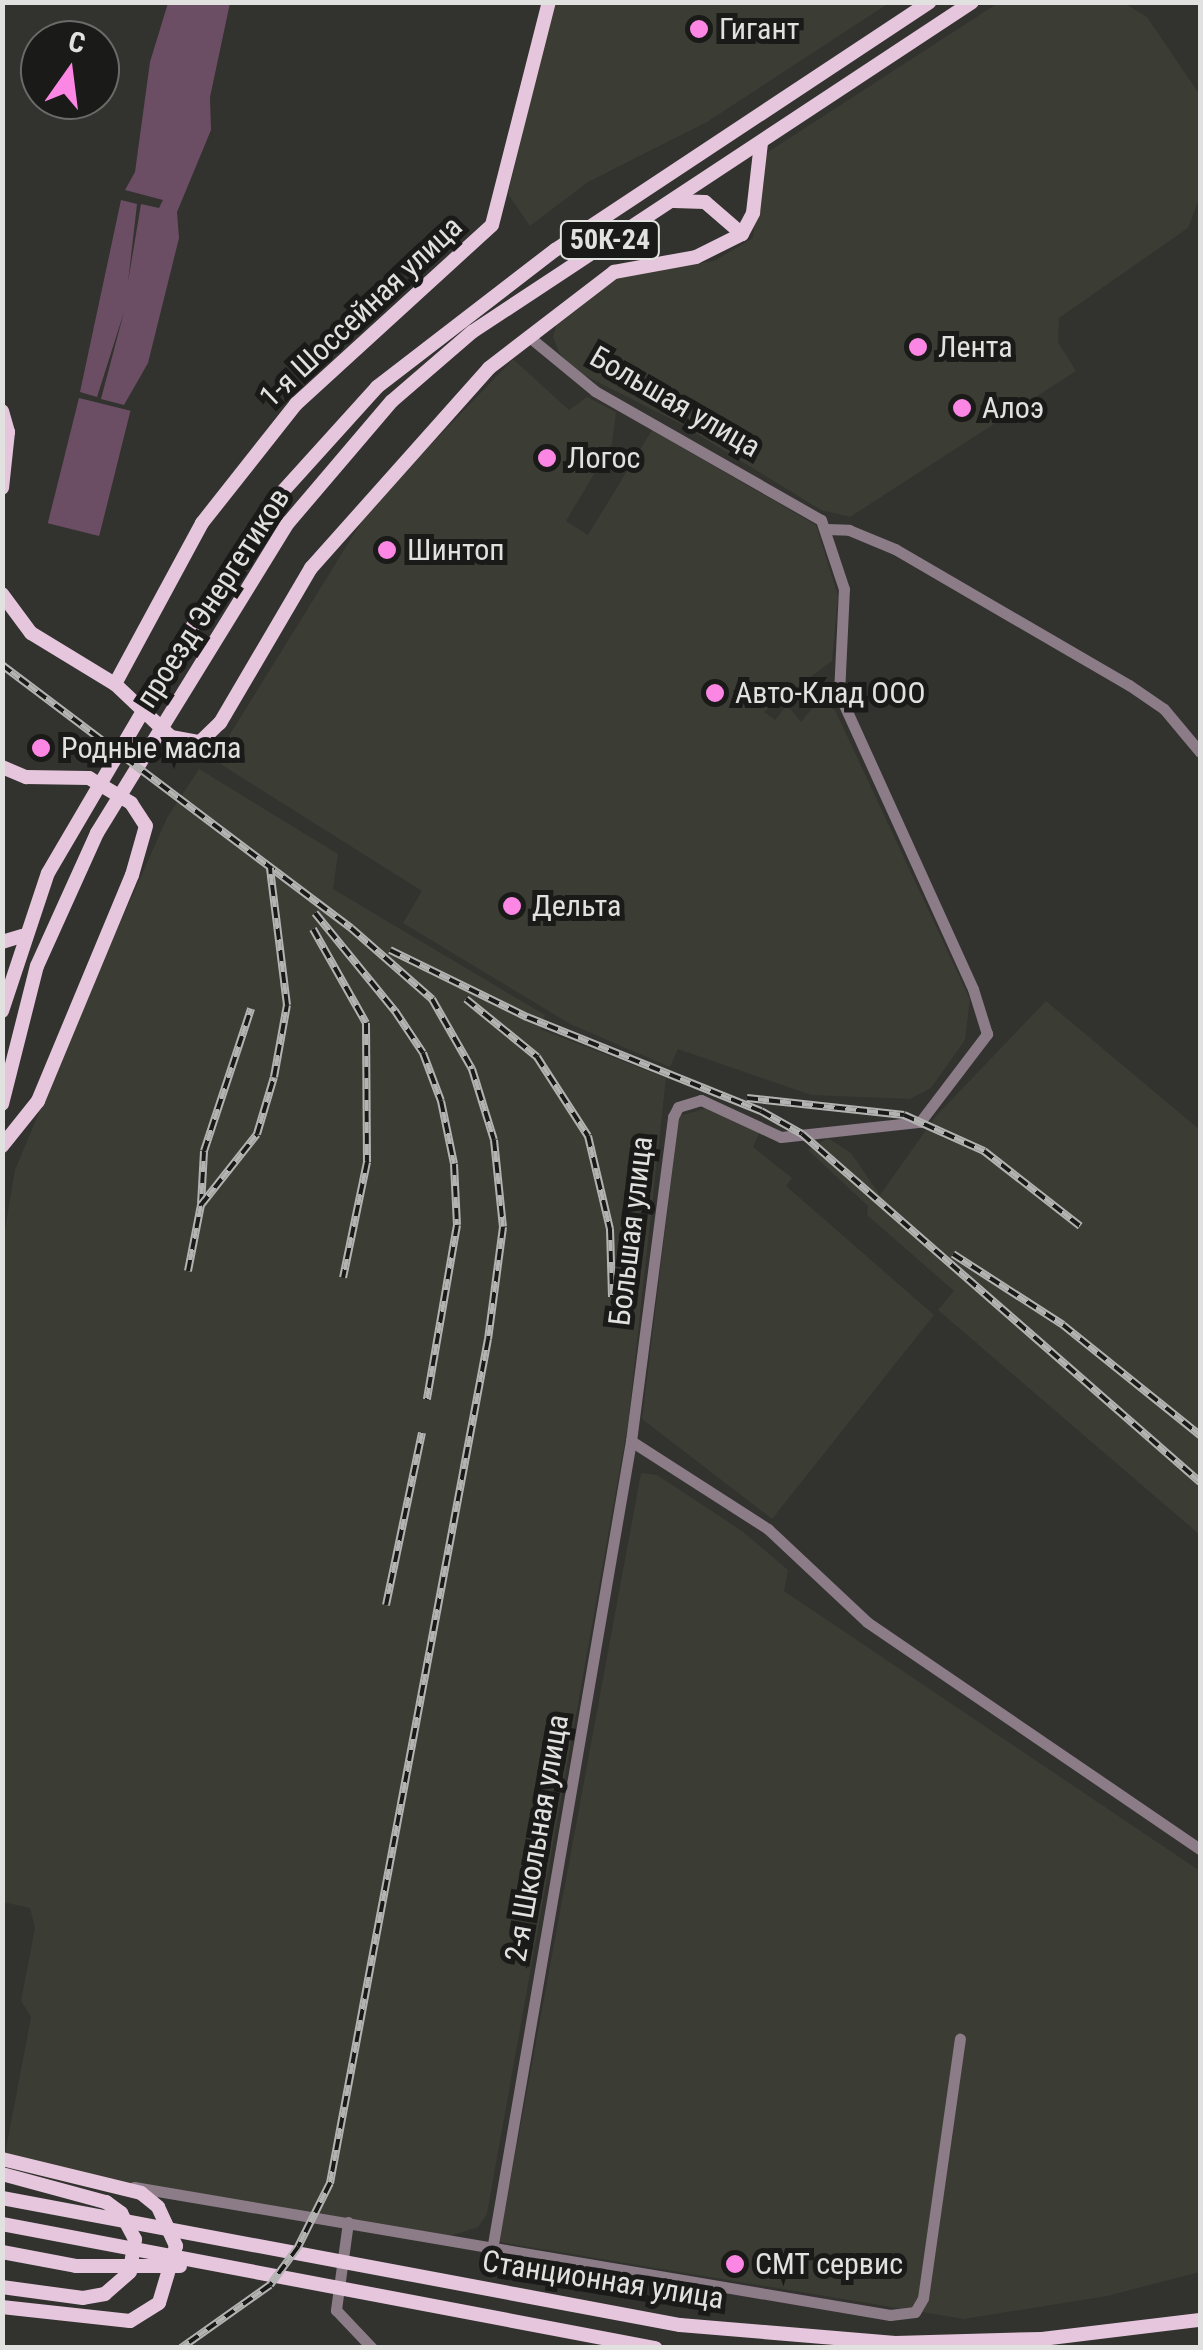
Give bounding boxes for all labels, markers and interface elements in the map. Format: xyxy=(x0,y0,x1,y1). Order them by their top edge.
place label: Гигант xyxy=(719,11,799,47)
marker: Гигант xyxy=(688,18,710,40)
north arrow xyxy=(20,20,120,120)
text: С xyxy=(65,24,89,60)
street label: 1-я Шоссейная улица xyxy=(252,209,470,415)
road number: 50К-24 xyxy=(558,217,662,263)
place label: Лента xyxy=(938,329,1013,365)
marker: Лента xyxy=(907,336,929,358)
street label: Большая улица xyxy=(584,339,766,465)
place label: Алоэ xyxy=(982,390,1044,426)
marker: Алоэ xyxy=(951,397,973,419)
place label: Логос xyxy=(567,440,640,476)
marker: Логос xyxy=(536,447,558,469)
street label: проезд Энергетиков xyxy=(129,481,297,715)
place label: Шинтоп xyxy=(407,532,504,568)
marker: Шинтоп xyxy=(376,539,398,561)
place label: Авто-Клад ООО xyxy=(735,675,925,711)
marker: Авто-Клад ООО xyxy=(704,682,726,704)
place label: Родные масла xyxy=(61,730,241,766)
marker: Родные масла xyxy=(30,737,52,759)
place label: Дельта xyxy=(532,888,621,924)
marker: Дельта xyxy=(501,895,523,917)
street label: Большая улица xyxy=(602,1134,660,1328)
street label: 2-я Школьная улица xyxy=(498,1712,576,1964)
street label: Станционная улица xyxy=(480,2243,726,2317)
place label: СМТ сервис xyxy=(755,2246,904,2282)
marker: СМТ сервис xyxy=(724,2253,746,2275)

